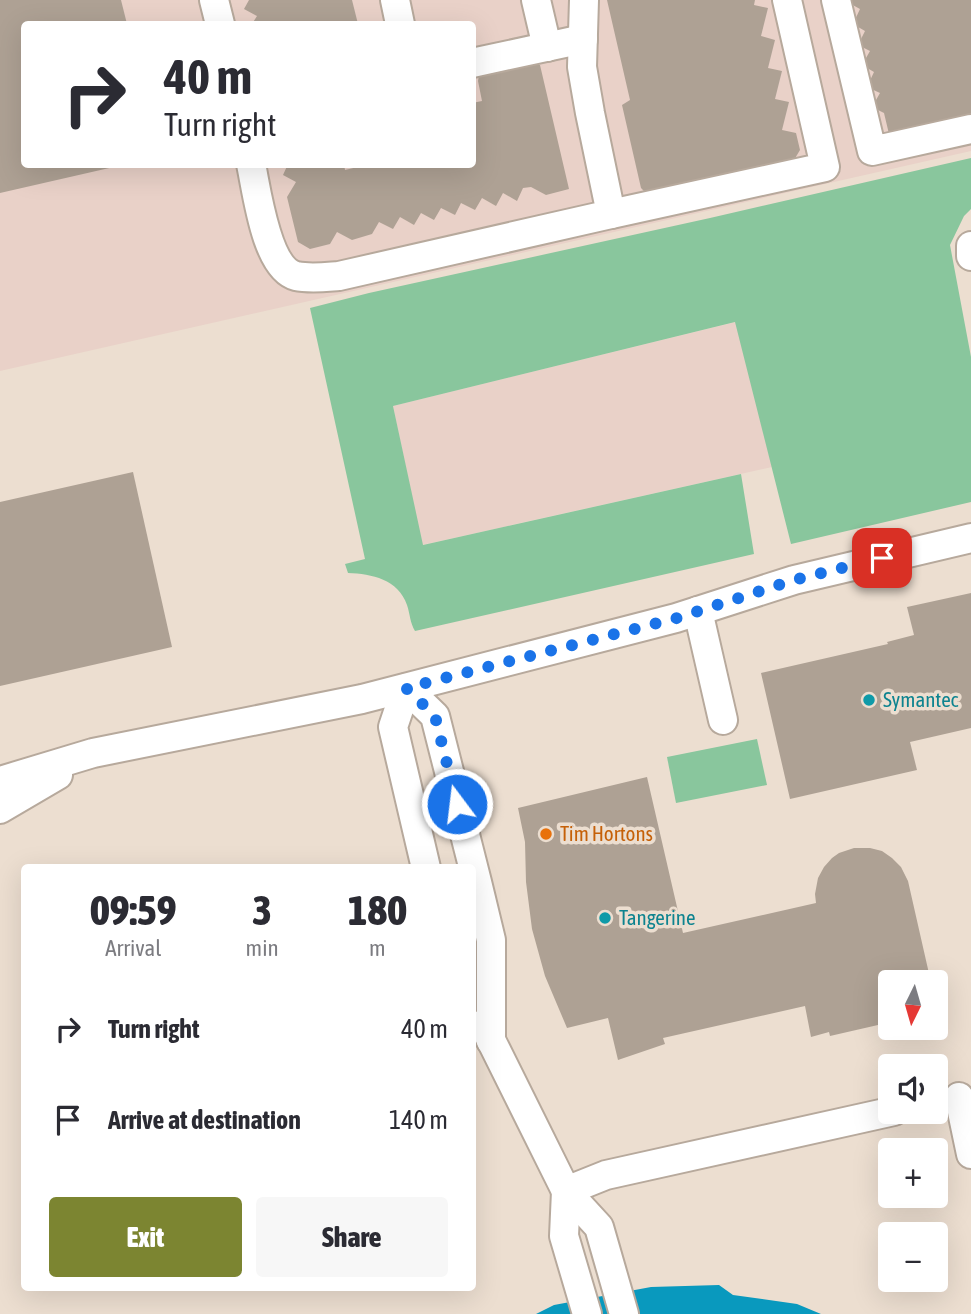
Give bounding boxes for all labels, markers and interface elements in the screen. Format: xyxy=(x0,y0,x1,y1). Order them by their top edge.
text: 40 m xyxy=(164,48,252,104)
icon: right xyxy=(49,49,140,140)
text: Turn right xyxy=(164,106,277,143)
pin xyxy=(852,528,912,588)
icon: arrive xyxy=(863,539,901,577)
place label: Symantec xyxy=(883,687,959,711)
marker: Symantec xyxy=(861,692,877,708)
position arrow xyxy=(420,767,494,841)
place label: Tim Hortons xyxy=(560,821,653,845)
marker: Tim Hortons xyxy=(538,826,554,842)
text: 09:59 xyxy=(90,886,177,934)
text: 3 xyxy=(252,886,272,934)
text: 180 xyxy=(348,886,407,934)
place label: Tangerine xyxy=(619,905,696,929)
marker: Tangerine xyxy=(597,910,613,926)
text: Arrival xyxy=(105,935,161,961)
text: min xyxy=(246,935,279,961)
text: m xyxy=(369,935,386,961)
north arrow xyxy=(878,970,948,1040)
map controls xyxy=(878,970,948,1292)
icon: right xyxy=(49,1010,87,1048)
text: Turn right xyxy=(108,1014,199,1044)
text: 40 m xyxy=(401,1014,448,1044)
button: sound xyxy=(878,1054,948,1124)
icon: arrive xyxy=(49,1101,87,1139)
text: Arrive at destination xyxy=(108,1105,301,1135)
text: 140 m xyxy=(389,1105,448,1135)
button: + xyxy=(878,1138,948,1208)
button: Exit xyxy=(49,1197,242,1277)
button: Share xyxy=(256,1197,448,1277)
button: − xyxy=(878,1222,948,1292)

